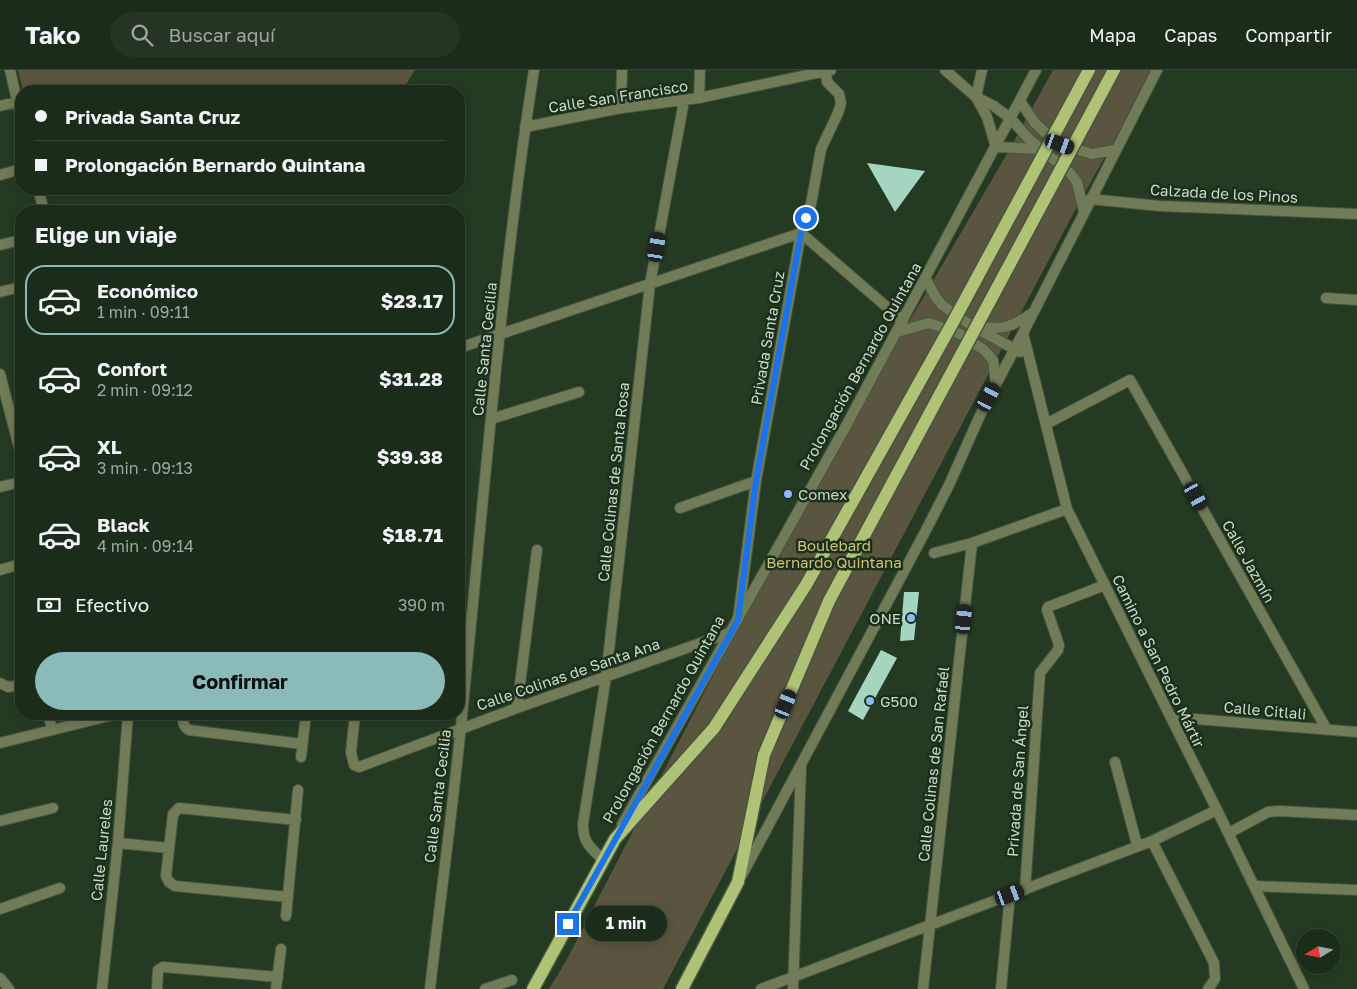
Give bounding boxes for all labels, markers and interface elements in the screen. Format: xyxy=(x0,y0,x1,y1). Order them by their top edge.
search box xyxy=(110,12,460,57)
text: Tako xyxy=(25,20,80,49)
icon: search xyxy=(128,21,156,49)
text: Buscar aquí xyxy=(168,23,275,46)
text: Mapa xyxy=(1089,24,1136,46)
text: Capas xyxy=(1164,24,1217,46)
text: Compartir xyxy=(1245,24,1332,46)
street label: Calle San Francisco xyxy=(547,76,689,116)
text: Privada Santa Cruz xyxy=(65,105,240,128)
car xyxy=(1043,132,1076,156)
text: Prolongación Bernardo Quintana xyxy=(65,153,365,176)
street label: Calzada de los Pinos xyxy=(1150,180,1299,206)
route start xyxy=(795,207,817,229)
text: Elige un viaje xyxy=(35,221,177,248)
car xyxy=(647,231,666,263)
street label: Prolongación Bernardo Quintana xyxy=(795,259,925,473)
street label: Privada Santa Cruz xyxy=(746,269,788,406)
icon: car xyxy=(37,278,82,323)
text: Económico xyxy=(97,279,198,302)
street label: Calle Santa Cecilia xyxy=(468,281,500,417)
text: $23.17 xyxy=(381,289,443,312)
text: 1 min · 09:11 xyxy=(97,302,190,322)
icon: car xyxy=(37,356,82,401)
text: Confort xyxy=(97,357,167,380)
text: $31.28 xyxy=(379,367,443,390)
text: 2 min · 09:12 xyxy=(97,380,193,400)
car xyxy=(975,380,1002,414)
street label: Calle Colinas de Santa Rosa xyxy=(594,381,632,583)
icon: car xyxy=(37,434,82,479)
text: XL xyxy=(97,435,122,458)
text: $39.38 xyxy=(377,445,443,468)
text: 3 min · 09:13 xyxy=(97,458,193,478)
car xyxy=(1182,479,1209,513)
place label: Comex xyxy=(798,485,847,503)
marker: Comex xyxy=(782,488,794,500)
icon: car xyxy=(37,512,82,557)
text: Black xyxy=(97,513,150,536)
street label: Calle Jazmín xyxy=(1219,517,1279,605)
text: $18.71 xyxy=(382,523,443,546)
text: 4 min · 09:14 xyxy=(97,536,194,556)
park label: Boulebard Bernardo Quintana xyxy=(766,536,902,571)
street label: Camino a San Pedro Mártir xyxy=(1109,571,1209,751)
icon: cash xyxy=(35,591,63,619)
text: Efectivo xyxy=(75,593,149,616)
text: 390 m xyxy=(398,595,445,615)
car xyxy=(954,603,973,635)
place label: ONE xyxy=(869,609,901,627)
street label: Prolongación Bernardo Quintana xyxy=(598,612,728,826)
marker: ONE xyxy=(905,612,917,624)
street label: Calle Colinas de Santa Ana xyxy=(474,634,662,714)
button: Confirmar xyxy=(35,652,445,710)
street label: Calle Colinas de San Rafaél xyxy=(914,665,952,863)
car xyxy=(773,687,798,721)
place label: G500 xyxy=(880,692,918,710)
marker: G500 xyxy=(864,695,876,707)
street label: Calle Citlali xyxy=(1223,697,1307,723)
street label: Privada de San Ángel xyxy=(1003,704,1031,858)
street label: Calle Santa Cecilia xyxy=(420,728,454,864)
street label: Calle Laureles xyxy=(87,798,115,902)
car xyxy=(993,883,1026,907)
callout: 1 min xyxy=(586,906,668,942)
route end xyxy=(557,913,579,935)
text: 1 min xyxy=(606,913,646,933)
north arrow xyxy=(1296,929,1341,974)
map controls xyxy=(1296,929,1341,974)

